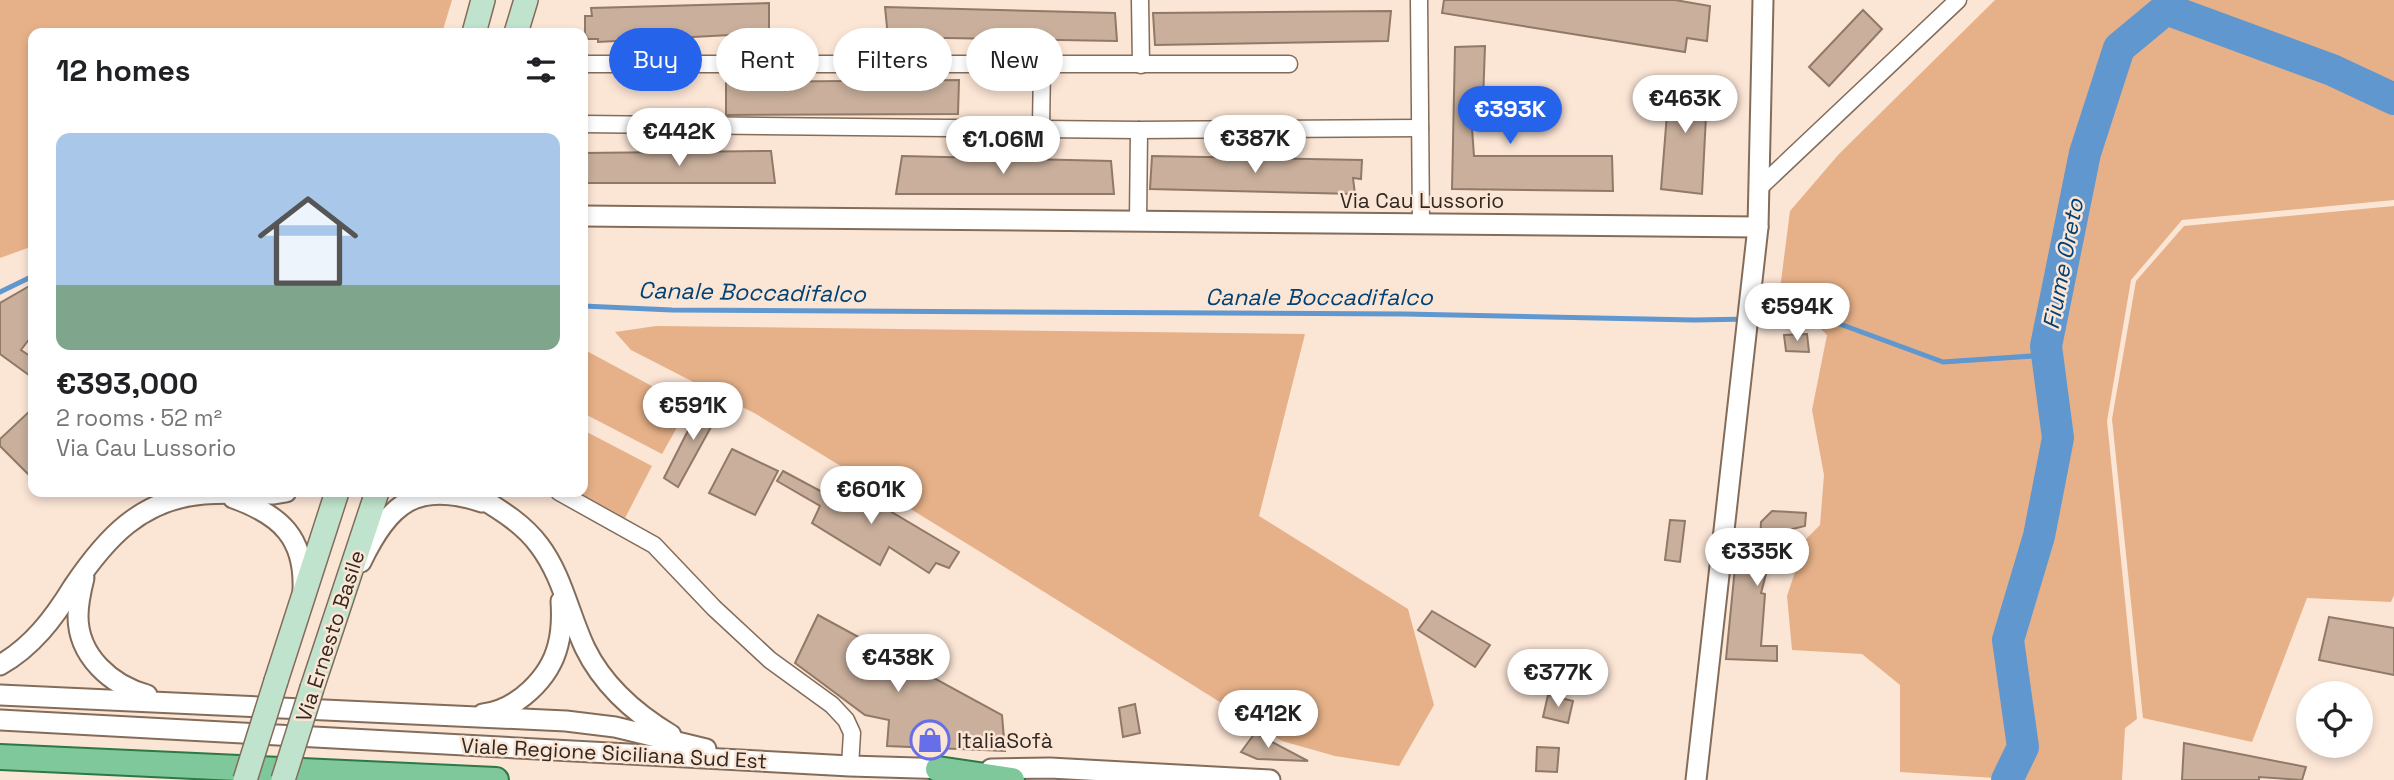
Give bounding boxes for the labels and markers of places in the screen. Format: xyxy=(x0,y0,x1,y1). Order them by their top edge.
pin: €463K xyxy=(1636,76,1734,135)
pin: €393K xyxy=(1461,86,1559,146)
pin: €442K xyxy=(630,108,728,168)
pin: €1.06M xyxy=(946,116,1060,176)
pin: €387K xyxy=(1206,116,1304,175)
pin: €594K xyxy=(1748,284,1846,343)
pin: €591K xyxy=(644,382,742,442)
pin: €601K xyxy=(822,466,920,526)
pin: €335K xyxy=(1708,528,1806,588)
pin: €438K xyxy=(849,634,947,694)
pin: €377K xyxy=(1509,650,1607,709)
pin: €412K xyxy=(1219,690,1317,750)
shop icon: ItaliaSofà xyxy=(909,719,951,761)
place label: ItaliaSofà xyxy=(957,727,1053,754)

